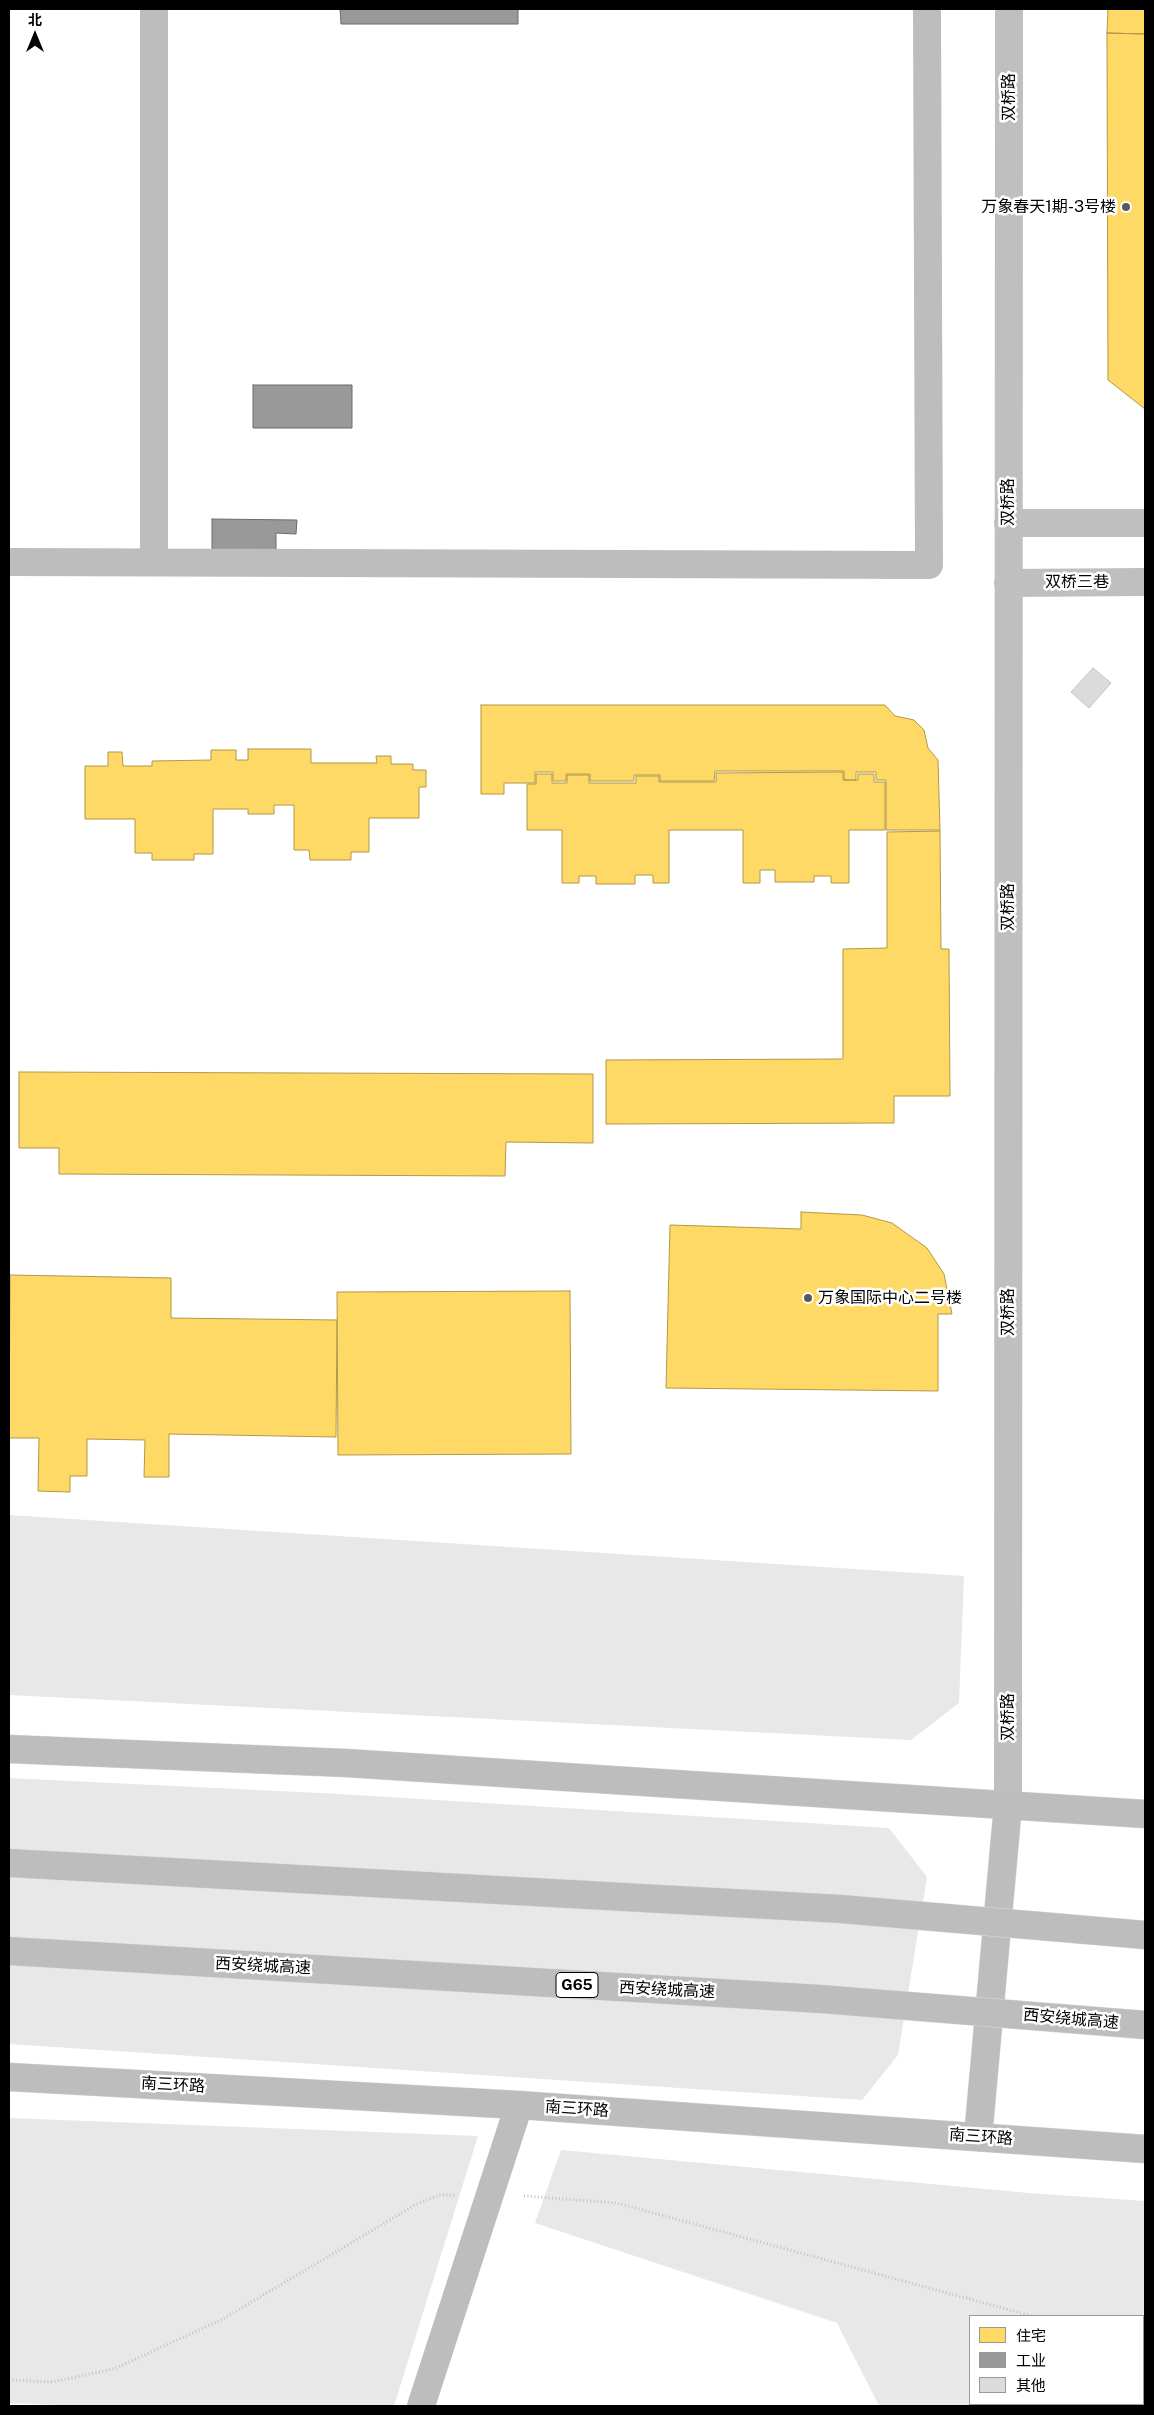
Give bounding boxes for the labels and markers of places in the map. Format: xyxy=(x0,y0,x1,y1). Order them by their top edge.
place label: 万象春天1期-3号楼 xyxy=(981,197,1116,217)
marker: 万象春天1期-3号楼 xyxy=(1120,201,1132,213)
place label: 万象国际中心二号楼 xyxy=(818,1288,962,1308)
marker: 万象国际中心二号楼 xyxy=(802,1292,814,1304)

